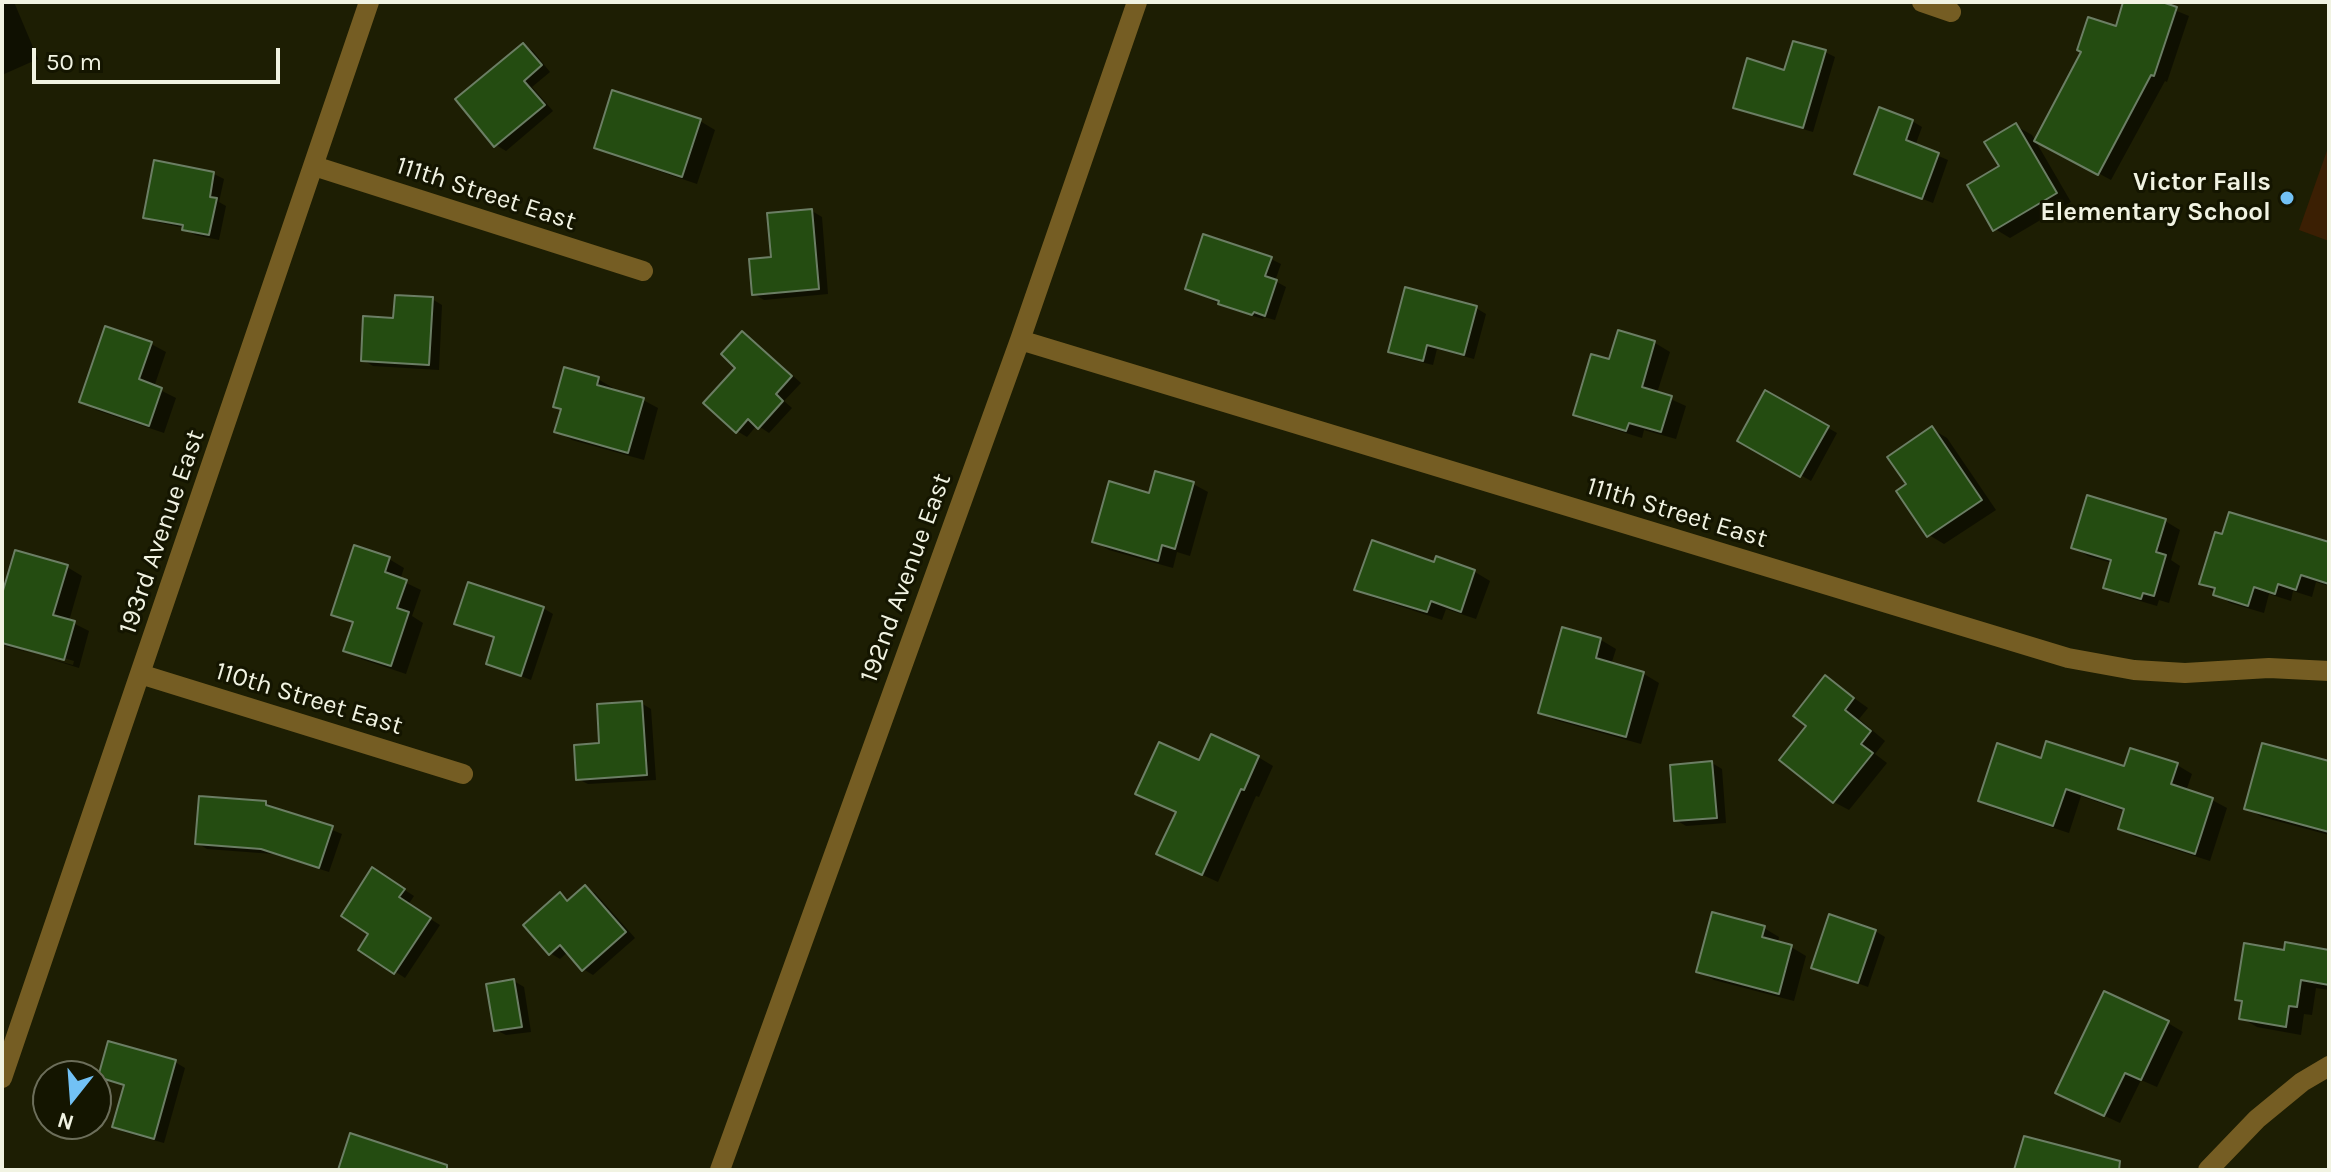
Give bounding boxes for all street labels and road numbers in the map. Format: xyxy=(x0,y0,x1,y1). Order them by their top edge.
street label: 111th Street East xyxy=(392,150,580,238)
street label: 193rd Avenue East xyxy=(112,426,212,638)
street label: 192nd Avenue East xyxy=(854,469,958,687)
street label: 111th Street East xyxy=(1583,471,1771,555)
street label: 110th Street East xyxy=(212,656,406,742)

